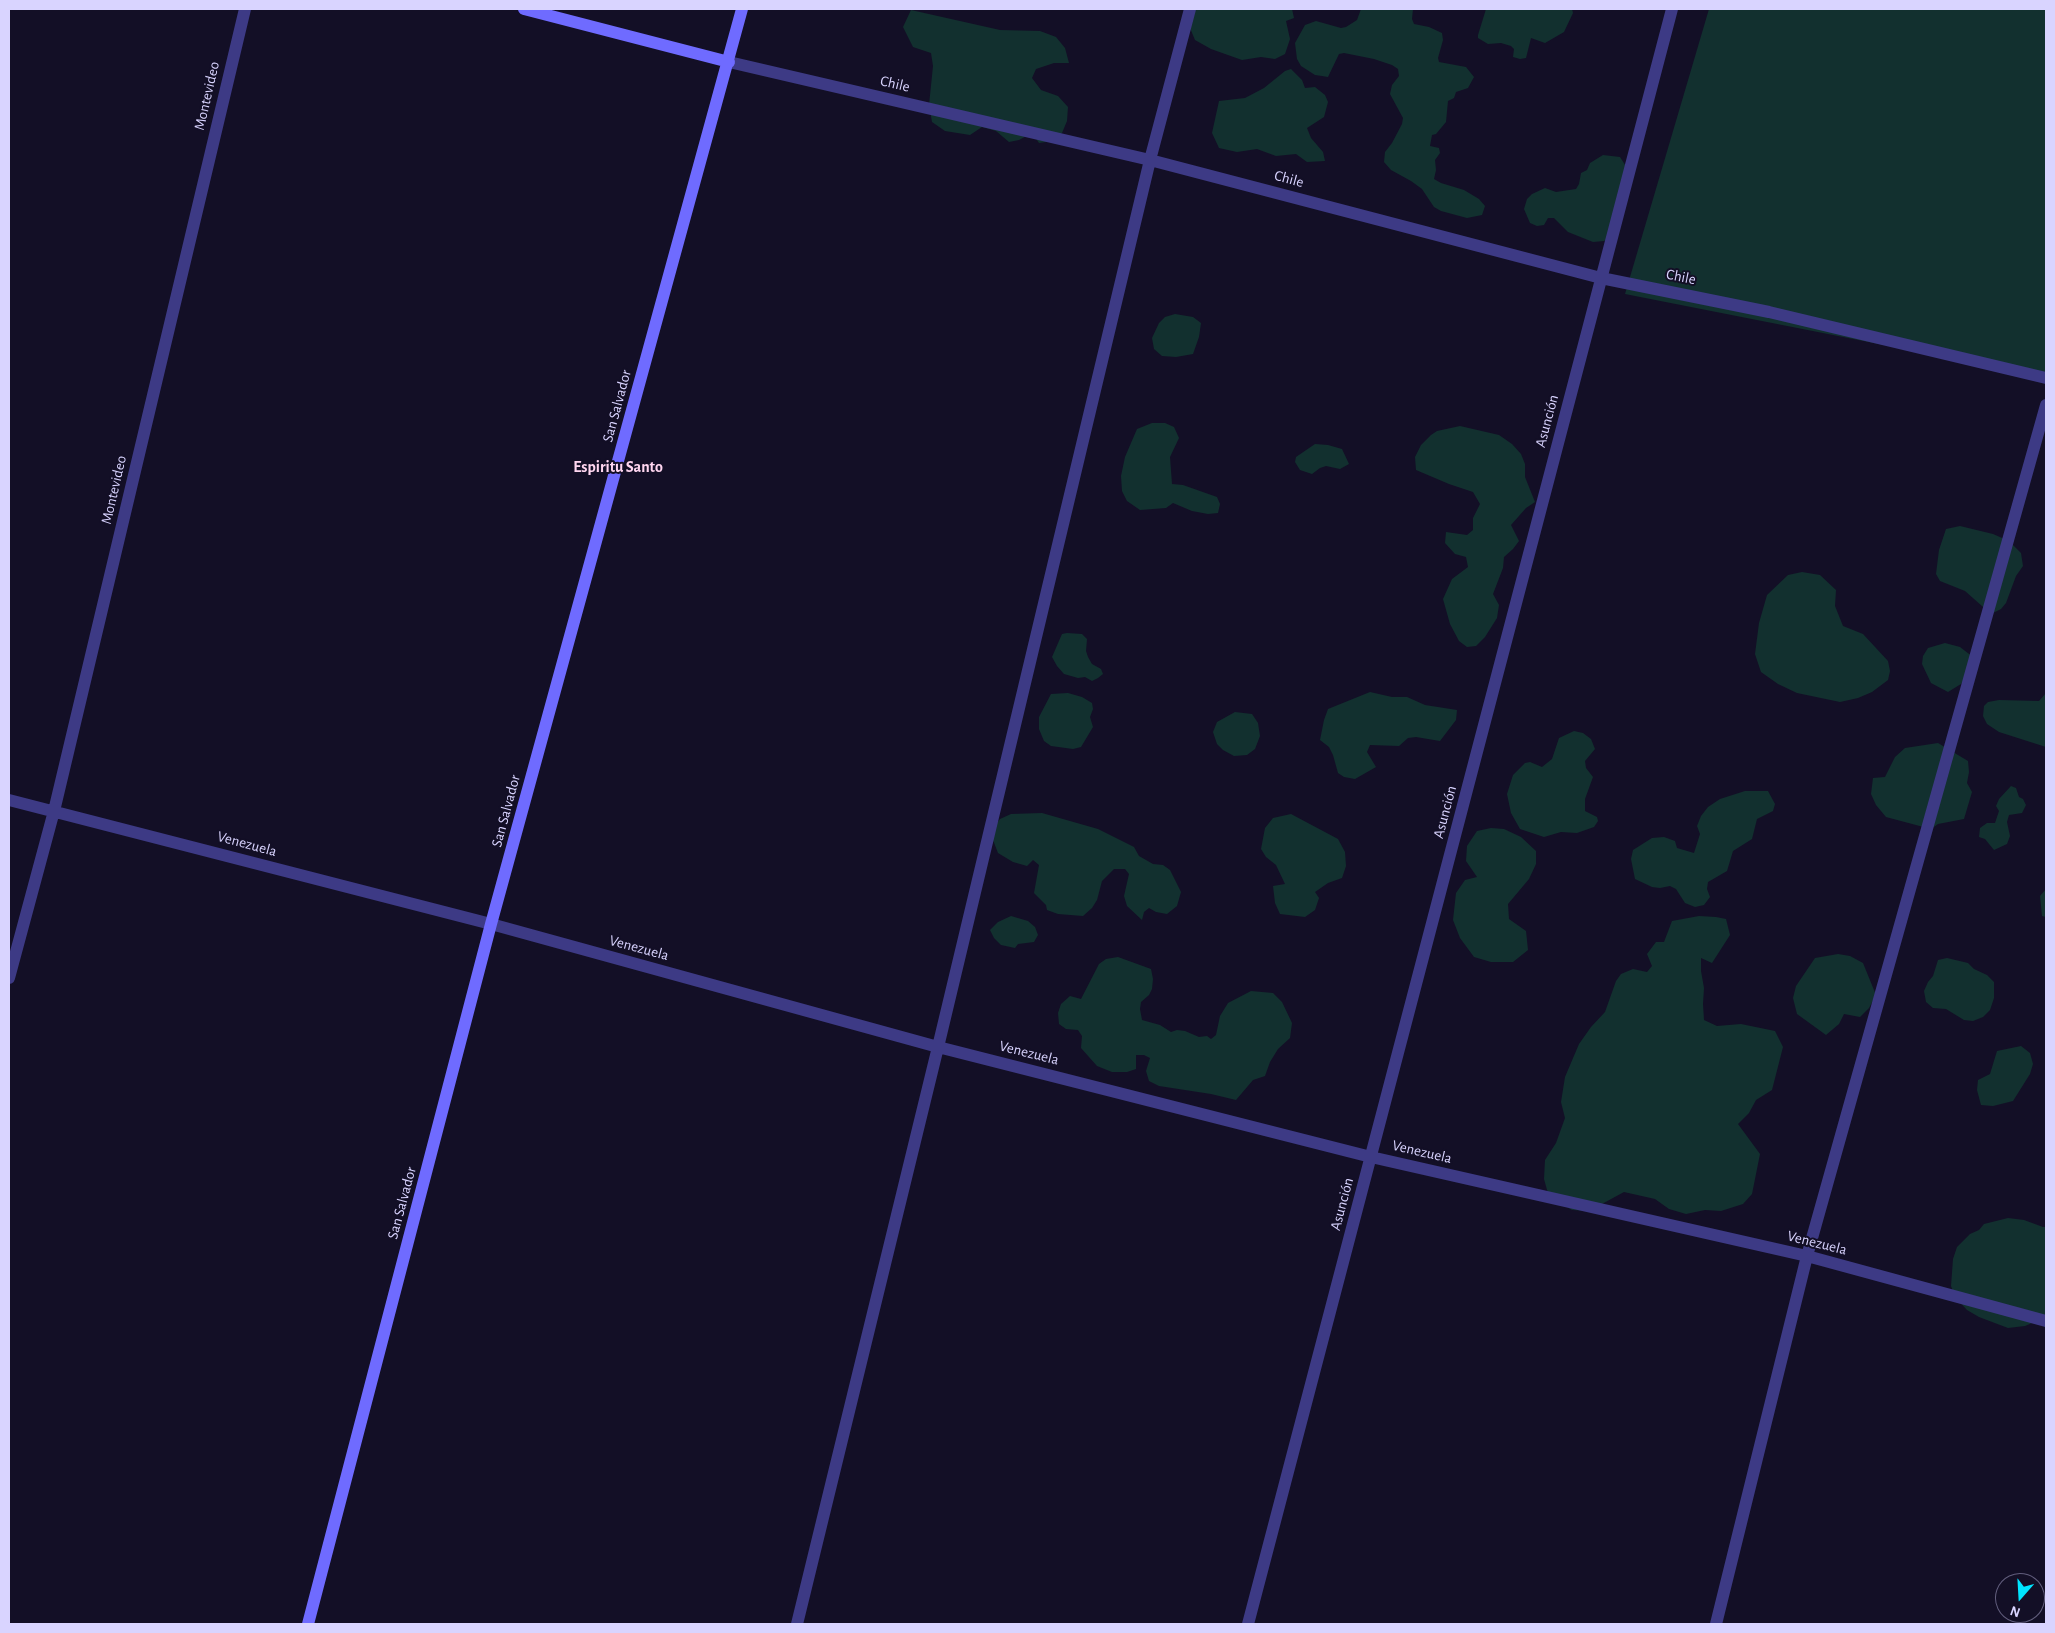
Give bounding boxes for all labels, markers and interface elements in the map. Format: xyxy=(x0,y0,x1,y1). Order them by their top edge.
street label: Montevideo xyxy=(190,60,224,132)
street label: Chile xyxy=(878,72,912,96)
street label: Chile xyxy=(1272,166,1306,192)
street label: Chile xyxy=(1665,265,1697,289)
street label: San Salvador xyxy=(599,368,635,444)
street label: Asunción xyxy=(1531,393,1563,449)
street label: Montevideo xyxy=(97,454,131,526)
district label: Espiritu Santo xyxy=(573,457,663,477)
street label: San Salvador xyxy=(488,773,524,849)
street label: Asunción xyxy=(1429,784,1461,840)
street label: Venezuela xyxy=(215,827,279,861)
street label: Venezuela xyxy=(607,931,671,965)
street label: Venezuela xyxy=(997,1037,1061,1069)
street label: Venezuela xyxy=(1390,1136,1454,1168)
street label: San Salvador xyxy=(384,1165,420,1241)
street label: Asunción xyxy=(1326,1176,1358,1232)
street label: Venezuela xyxy=(1785,1227,1849,1259)
north arrow xyxy=(1995,1573,2045,1623)
text: N xyxy=(2009,1603,2022,1619)

